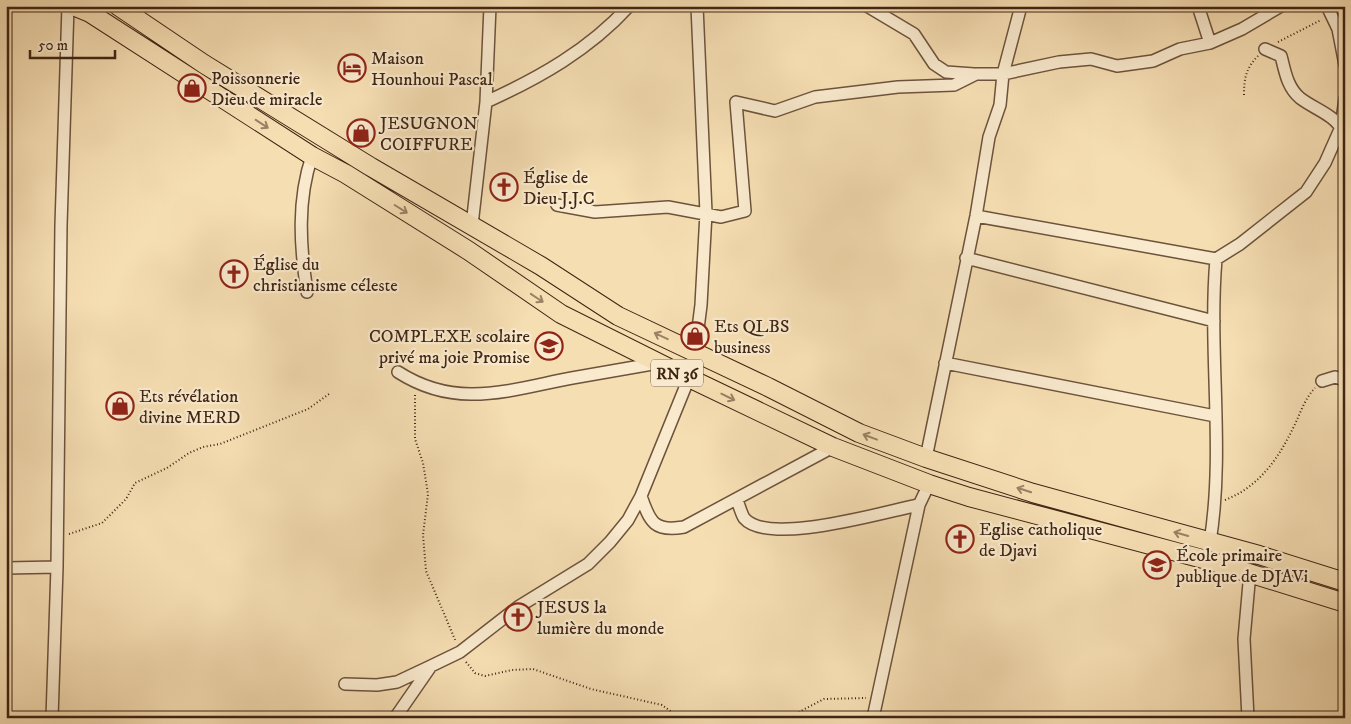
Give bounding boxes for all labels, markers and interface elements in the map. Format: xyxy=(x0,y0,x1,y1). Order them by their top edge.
scale bar xyxy=(30,28,115,60)
text: 50 m xyxy=(38,36,68,55)
place label: Maison Hounhoui Pascal xyxy=(371,48,494,91)
hotel icon: Maison Hounhoui Pascal xyxy=(337,53,367,83)
place label: Poissonnerie Dieu de miracle xyxy=(211,68,322,111)
shop icon: Poissonnerie Dieu de miracle xyxy=(177,73,207,103)
place label: JESUGNON COIFFURE xyxy=(378,113,478,156)
shop icon: JESUGNON COIFFURE xyxy=(346,118,376,148)
one-way arrow xyxy=(255,120,269,130)
place label: Église de Dieu J.J.C xyxy=(523,167,595,210)
church icon: Église de Dieu J.J.C xyxy=(489,172,519,202)
one-way arrow xyxy=(394,204,408,214)
place label: Église du christianisme céleste xyxy=(253,254,398,297)
church icon: Église du christianisme céleste xyxy=(219,259,249,289)
one-way arrow xyxy=(530,293,544,303)
place label: Ets QLBS business xyxy=(714,316,789,359)
shop icon: Ets QLBS business xyxy=(680,321,710,351)
place label: COMPLEXE scolaire privé ma joie Promise xyxy=(369,326,530,369)
school or university icon: COMPLEXE scolaire privé ma joie Promise xyxy=(534,331,564,361)
one-way arrow xyxy=(654,331,669,340)
road number: RN 36 xyxy=(651,359,703,386)
place label: Ets révélation divine MERD xyxy=(139,386,240,429)
shop icon: Ets révélation divine MERD xyxy=(105,391,135,421)
one-way arrow xyxy=(720,392,735,402)
one-way arrow xyxy=(863,432,879,441)
one-way arrow xyxy=(1017,484,1033,494)
place label: Eglise catholique de Djavi xyxy=(979,519,1102,562)
church icon: Eglise catholique de Djavi xyxy=(945,524,975,554)
one-way arrow xyxy=(1173,528,1189,538)
place label: École primaire publique de DJAVi xyxy=(1175,545,1308,588)
school or university icon: École primaire publique de DJAVi xyxy=(1142,550,1172,580)
place label: JESUS la lumière du monde xyxy=(535,597,664,640)
church icon: JESUS la lumière du monde xyxy=(503,602,533,632)

